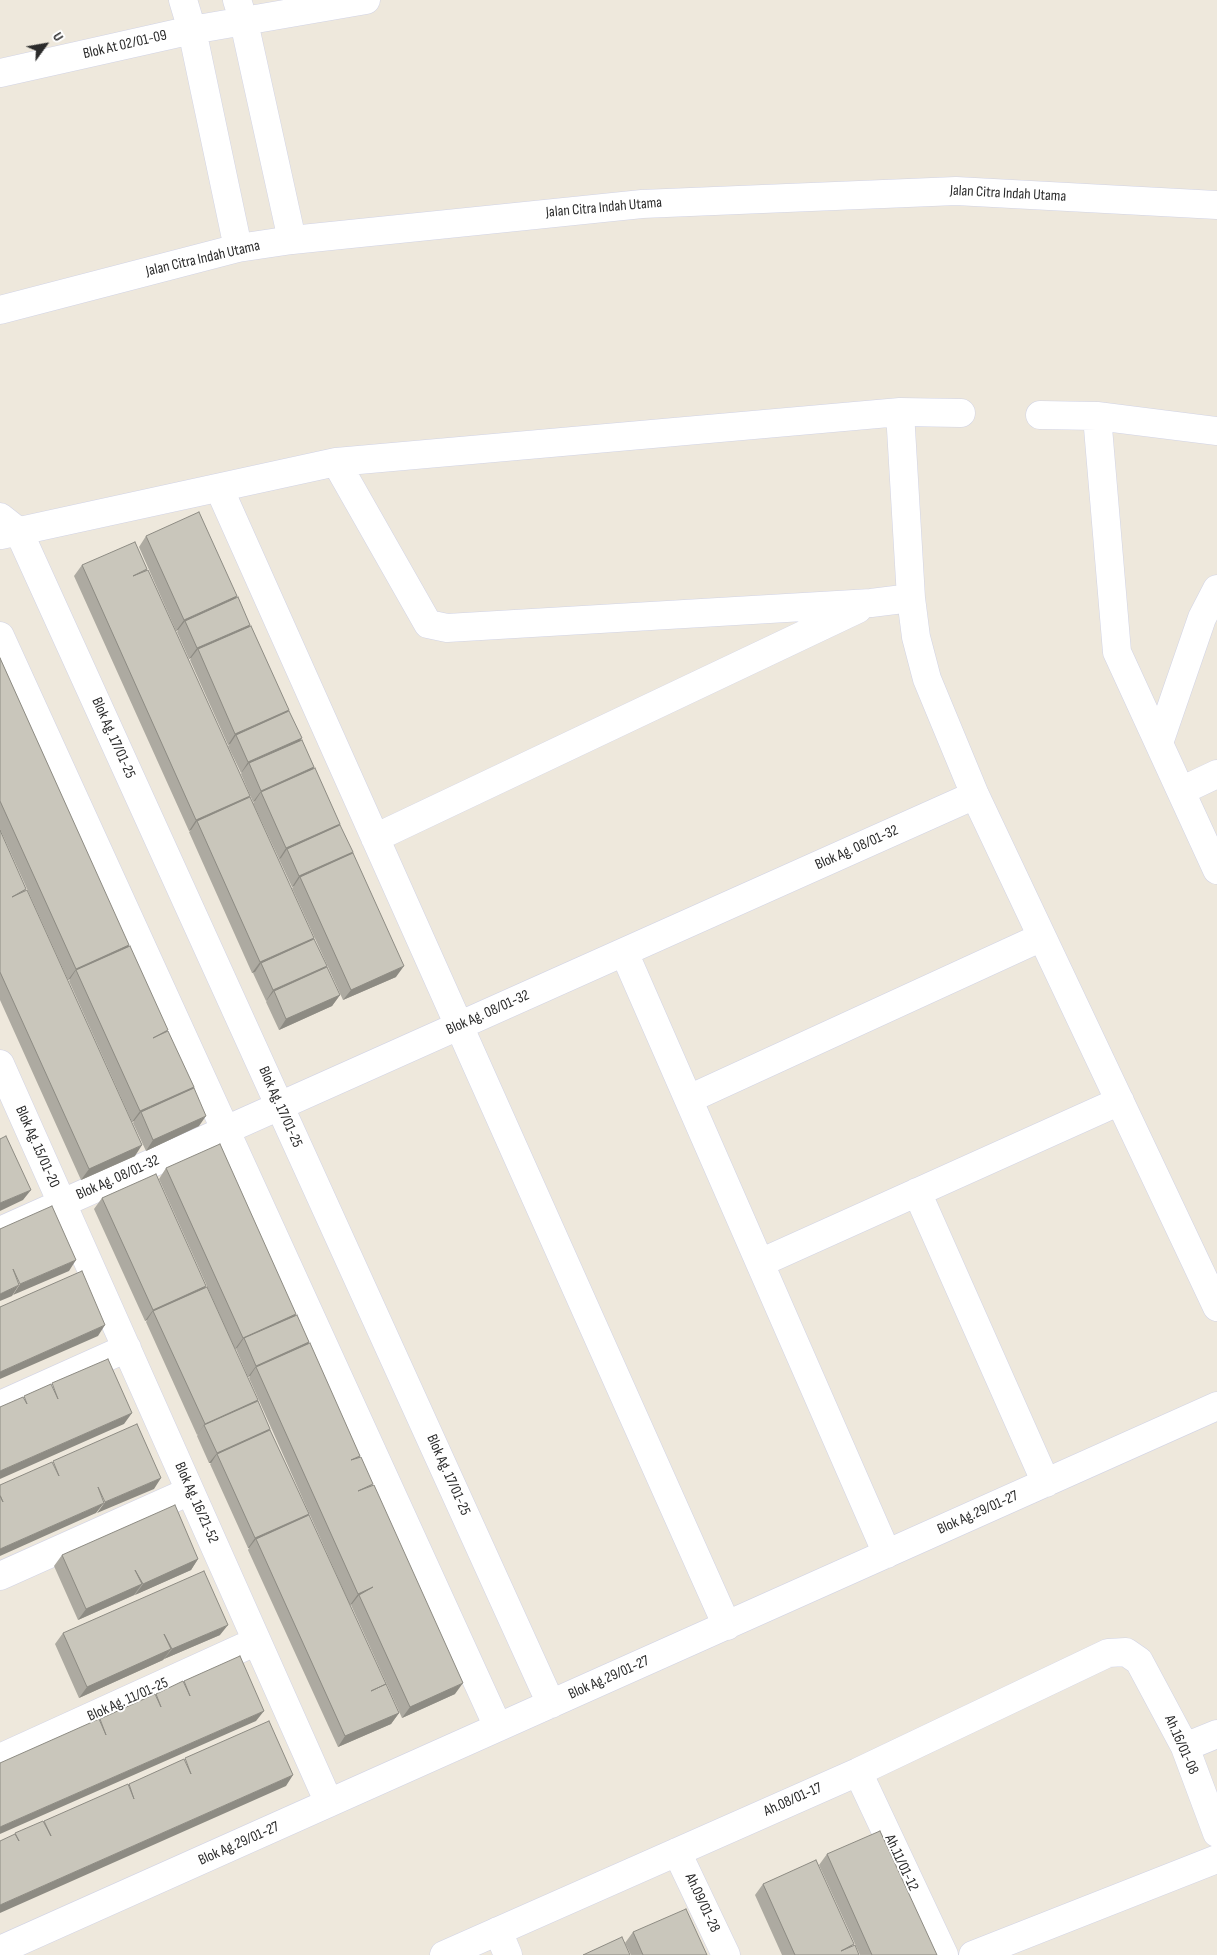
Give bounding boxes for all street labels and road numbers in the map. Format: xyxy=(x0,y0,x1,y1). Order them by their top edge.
street label: Blok At 02/01-09 xyxy=(81,27,169,63)
street label: Jalan Citra Indah Utama xyxy=(949,182,1067,206)
street label: Jalan Citra Indah Utama xyxy=(545,194,663,222)
street label: Jalan Citra Indah Utama xyxy=(144,237,262,281)
street label: Blok Ag. 17/01-25 xyxy=(87,695,139,781)
street label: Blok Ag. 08/01-32 xyxy=(813,822,901,874)
street label: Blok Ag. 08/01-32 xyxy=(444,987,532,1039)
street label: Blok Ag. 17/01-25 xyxy=(254,1064,306,1150)
street label: Blok Ag. 15/01-20 xyxy=(11,1103,63,1191)
street label: Blok Ag. 08/01-32 xyxy=(74,1152,162,1204)
street label: Blok Ag. 17/01-25 xyxy=(422,1432,474,1518)
street label: Blok Ag. 16/21-52 xyxy=(170,1460,222,1546)
street label: Blok Ag.29/01-27 xyxy=(935,1487,1021,1539)
street label: Blok Ag.29/01-27 xyxy=(566,1652,652,1704)
street label: Blok Ag. 11/01-25 xyxy=(85,1674,171,1726)
street label: Ah.16/01-08 xyxy=(1160,1713,1202,1777)
street label: Ah.08/01-17 xyxy=(761,1779,825,1821)
street label: Blok Ag.29/01-27 xyxy=(196,1818,282,1870)
street label: Ah.11/01-12 xyxy=(880,1832,922,1894)
street label: Ah.09/01-28 xyxy=(680,1871,724,1935)

